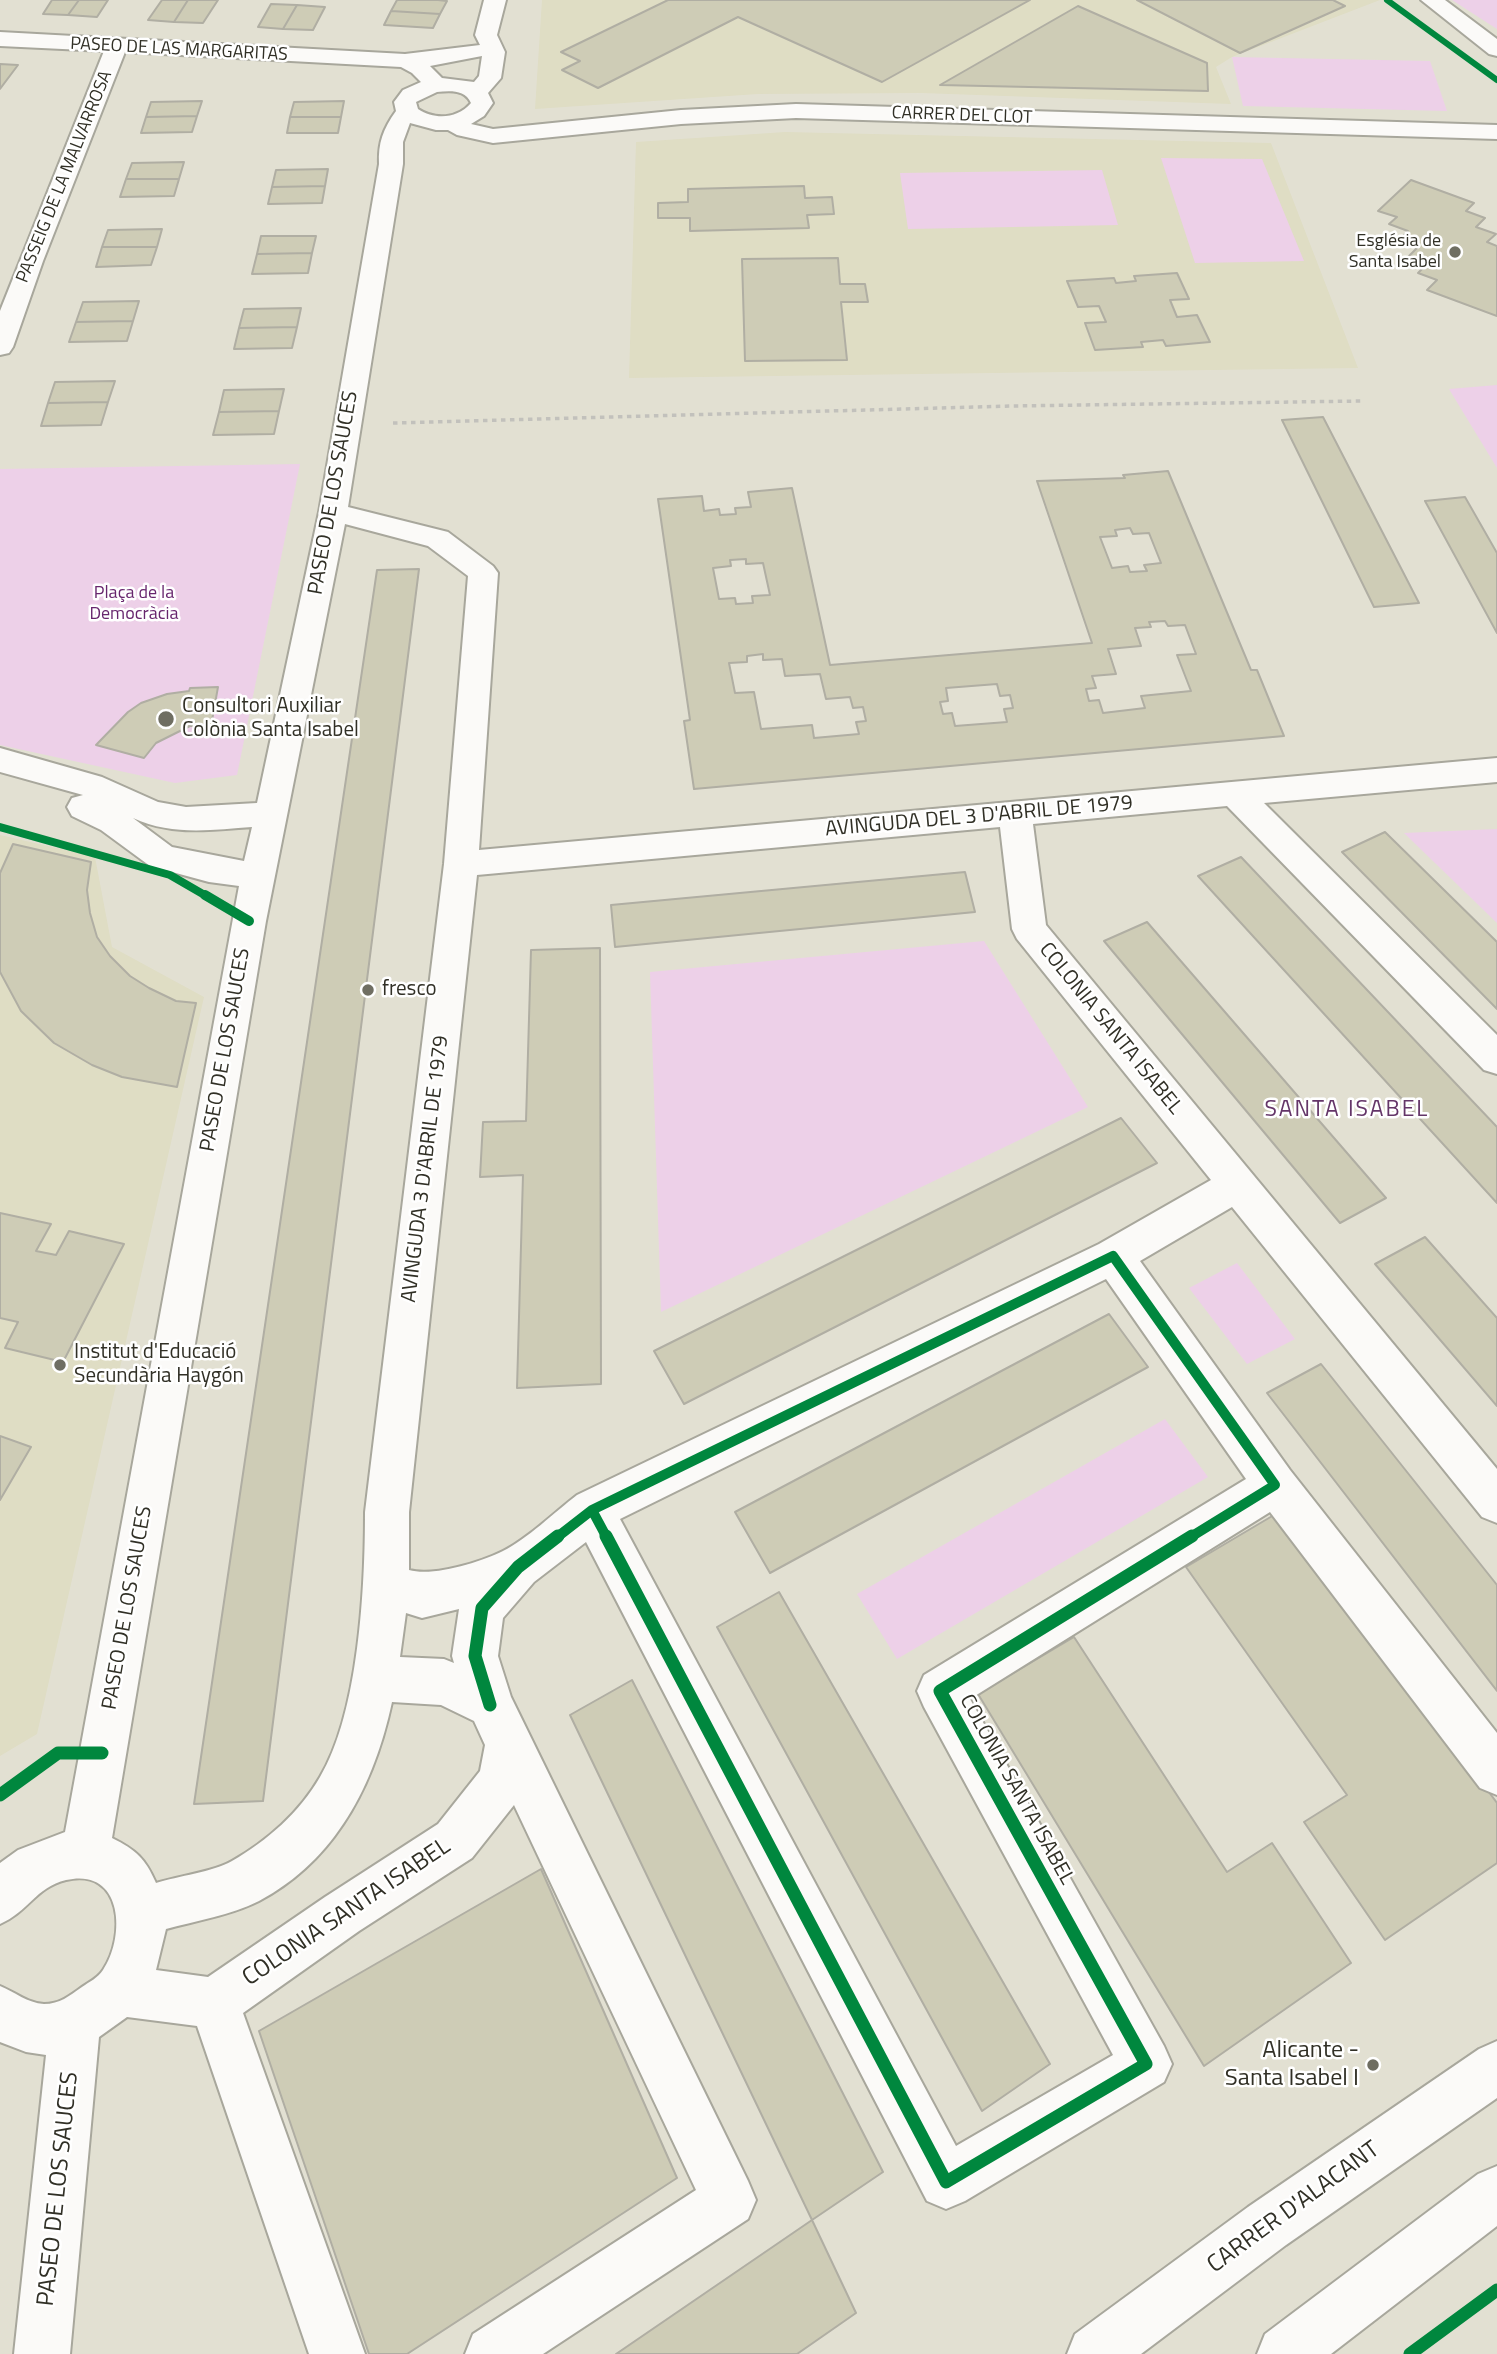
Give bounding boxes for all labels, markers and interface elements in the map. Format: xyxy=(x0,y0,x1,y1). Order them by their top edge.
street label: PASEO DE LAS MARGARITAS xyxy=(70,34,288,66)
street label: PASSEIG DE LA MALVARROSA xyxy=(12,68,118,286)
street label: CARRER DEL CLOT xyxy=(891,103,1033,129)
place label: Església de Santa Isabel xyxy=(1349,231,1441,274)
marker: Església de Santa Isabel xyxy=(1447,244,1463,260)
street label: PASEO DE LOS SAUCES xyxy=(304,389,364,597)
park label: Plaça de la Democràcia xyxy=(89,583,179,626)
place label: Consultori Auxiliar Colònia Santa Isabel xyxy=(182,694,359,744)
marker: Consultori Auxiliar Colònia Santa Isabel xyxy=(156,709,176,729)
street label: AVINGUDA DEL 3 D'ABRIL DE 1979 xyxy=(824,791,1134,843)
street label: COLONIA SANTA ISABEL xyxy=(1033,938,1187,1120)
street label: PASEO DE LOS SAUCES xyxy=(196,946,256,1154)
place label: fresco xyxy=(382,977,436,1003)
marker: fresco xyxy=(360,982,376,998)
street label: AVINGUDA 3 D'ABRIL DE 1979 xyxy=(397,1034,455,1304)
district label: SANTA ISABEL xyxy=(1266,1096,1428,1124)
place label: Institut d'Educació Secundària Haygón xyxy=(74,1340,244,1390)
marker: Institut d'Educació Secundària Haygón xyxy=(52,1357,68,1373)
street label: PASEO DE LOS SAUCES xyxy=(98,1504,158,1712)
street label: COLONIA SANTA ISABEL xyxy=(953,1690,1079,1890)
street label: COLONIA SANTA ISABEL xyxy=(238,1833,456,1993)
place label: Alicante - Santa Isabel I xyxy=(1225,2037,1359,2093)
marker: Alicante - Santa Isabel I xyxy=(1365,2057,1381,2073)
street label: PASEO DE LOS SAUCES xyxy=(32,2070,86,2308)
street label: CARRER D'ALACANT xyxy=(1202,2136,1386,2280)

